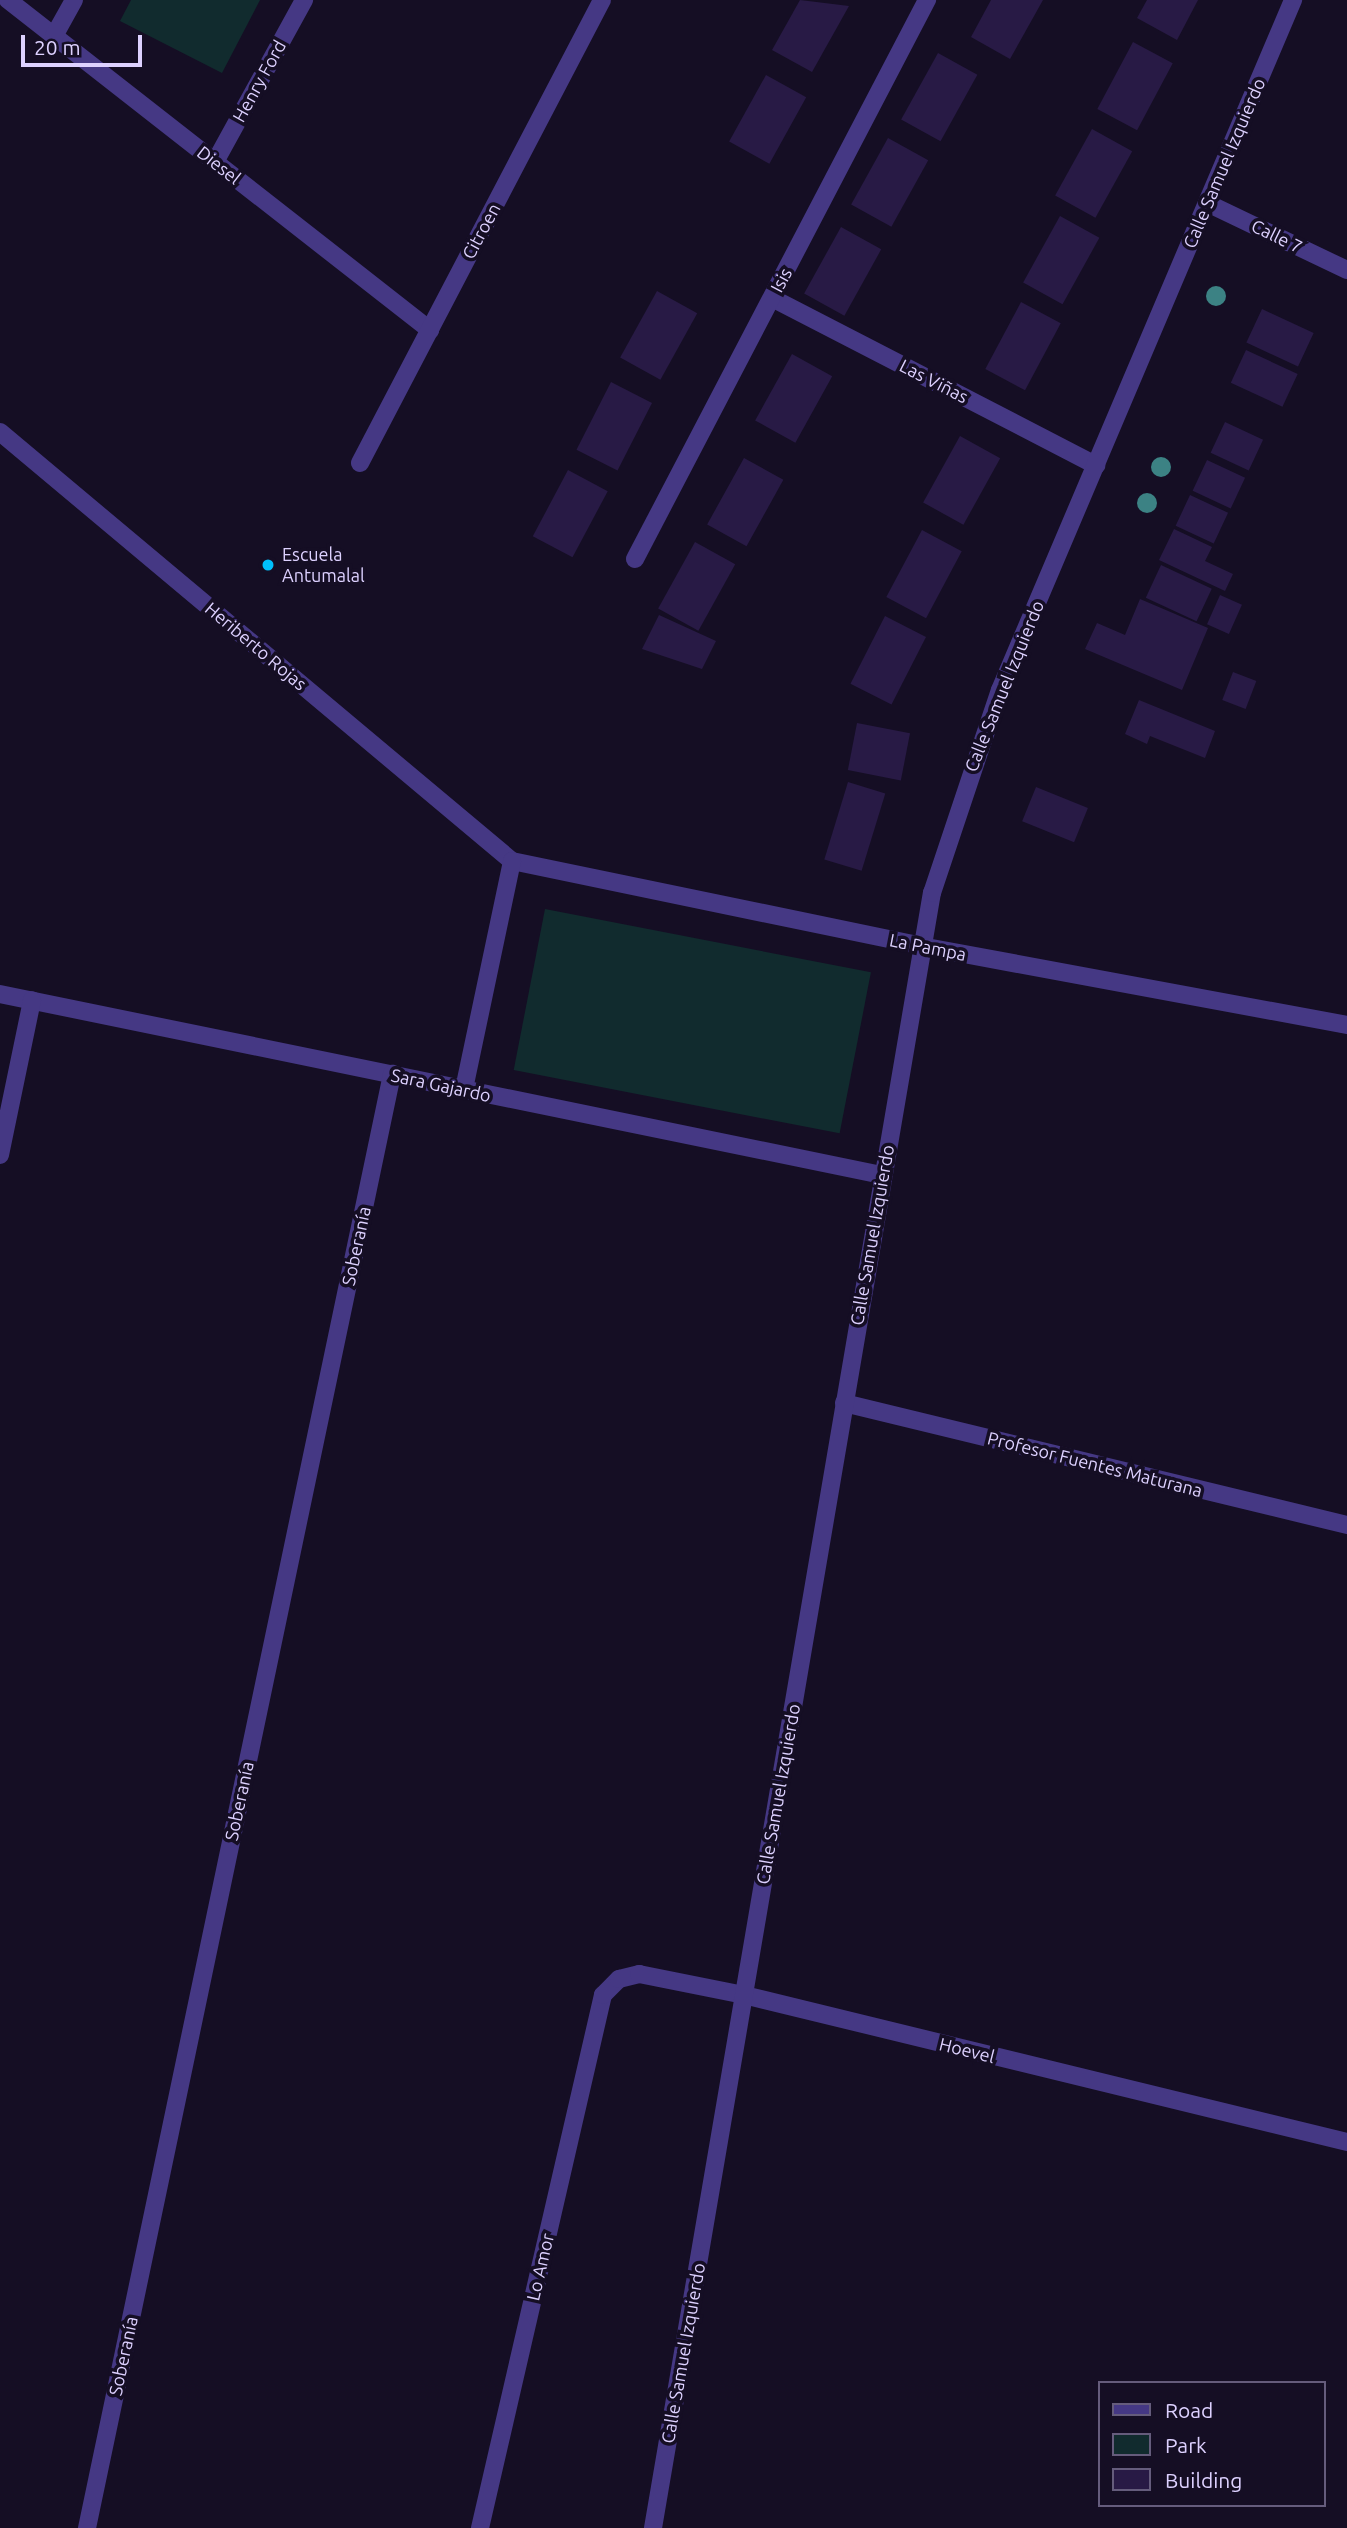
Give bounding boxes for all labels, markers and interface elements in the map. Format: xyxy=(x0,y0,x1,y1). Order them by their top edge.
scale bar xyxy=(24,21,145,65)
text: 20 m xyxy=(34,35,81,59)
street label: Henry Ford xyxy=(228,36,290,126)
street label: Calle Samuel Izquierdo xyxy=(1178,75,1270,251)
street label: Diesel xyxy=(193,141,245,189)
street label: Citroen xyxy=(457,199,505,263)
street label: Calle 7 xyxy=(1248,214,1306,258)
street label: Isis xyxy=(766,264,796,296)
street label: Las Viñas xyxy=(896,355,972,407)
place label: Escuela Antumalal xyxy=(282,544,365,586)
marker: Escuela Antumalal xyxy=(260,557,276,573)
street label: Heriberto Rojas xyxy=(201,597,311,695)
street label: Calle Samuel Izquierdo xyxy=(960,597,1048,775)
street label: La Pampa xyxy=(888,929,968,965)
street label: Sara Gajardo xyxy=(389,1064,493,1106)
street label: Calle Samuel Izquierdo xyxy=(845,1143,899,1327)
street label: Soberanía xyxy=(337,1204,375,1288)
street label: Profesor Fuentes Maturana xyxy=(985,1427,1205,1501)
street label: Calle Samuel Izquierdo xyxy=(751,1702,805,1886)
street label: Soberanía xyxy=(220,1759,258,1843)
street label: Hoevel xyxy=(937,2033,997,2067)
street label: Lo Amor xyxy=(522,2231,558,2303)
street label: Calle Samuel Izquierdo xyxy=(656,2261,710,2445)
street label: Soberanía xyxy=(104,2314,142,2398)
legend xyxy=(1098,2381,1326,2507)
text: Road xyxy=(1165,2398,1213,2422)
text: Park xyxy=(1165,2433,1207,2457)
text: Building xyxy=(1165,2468,1242,2492)

